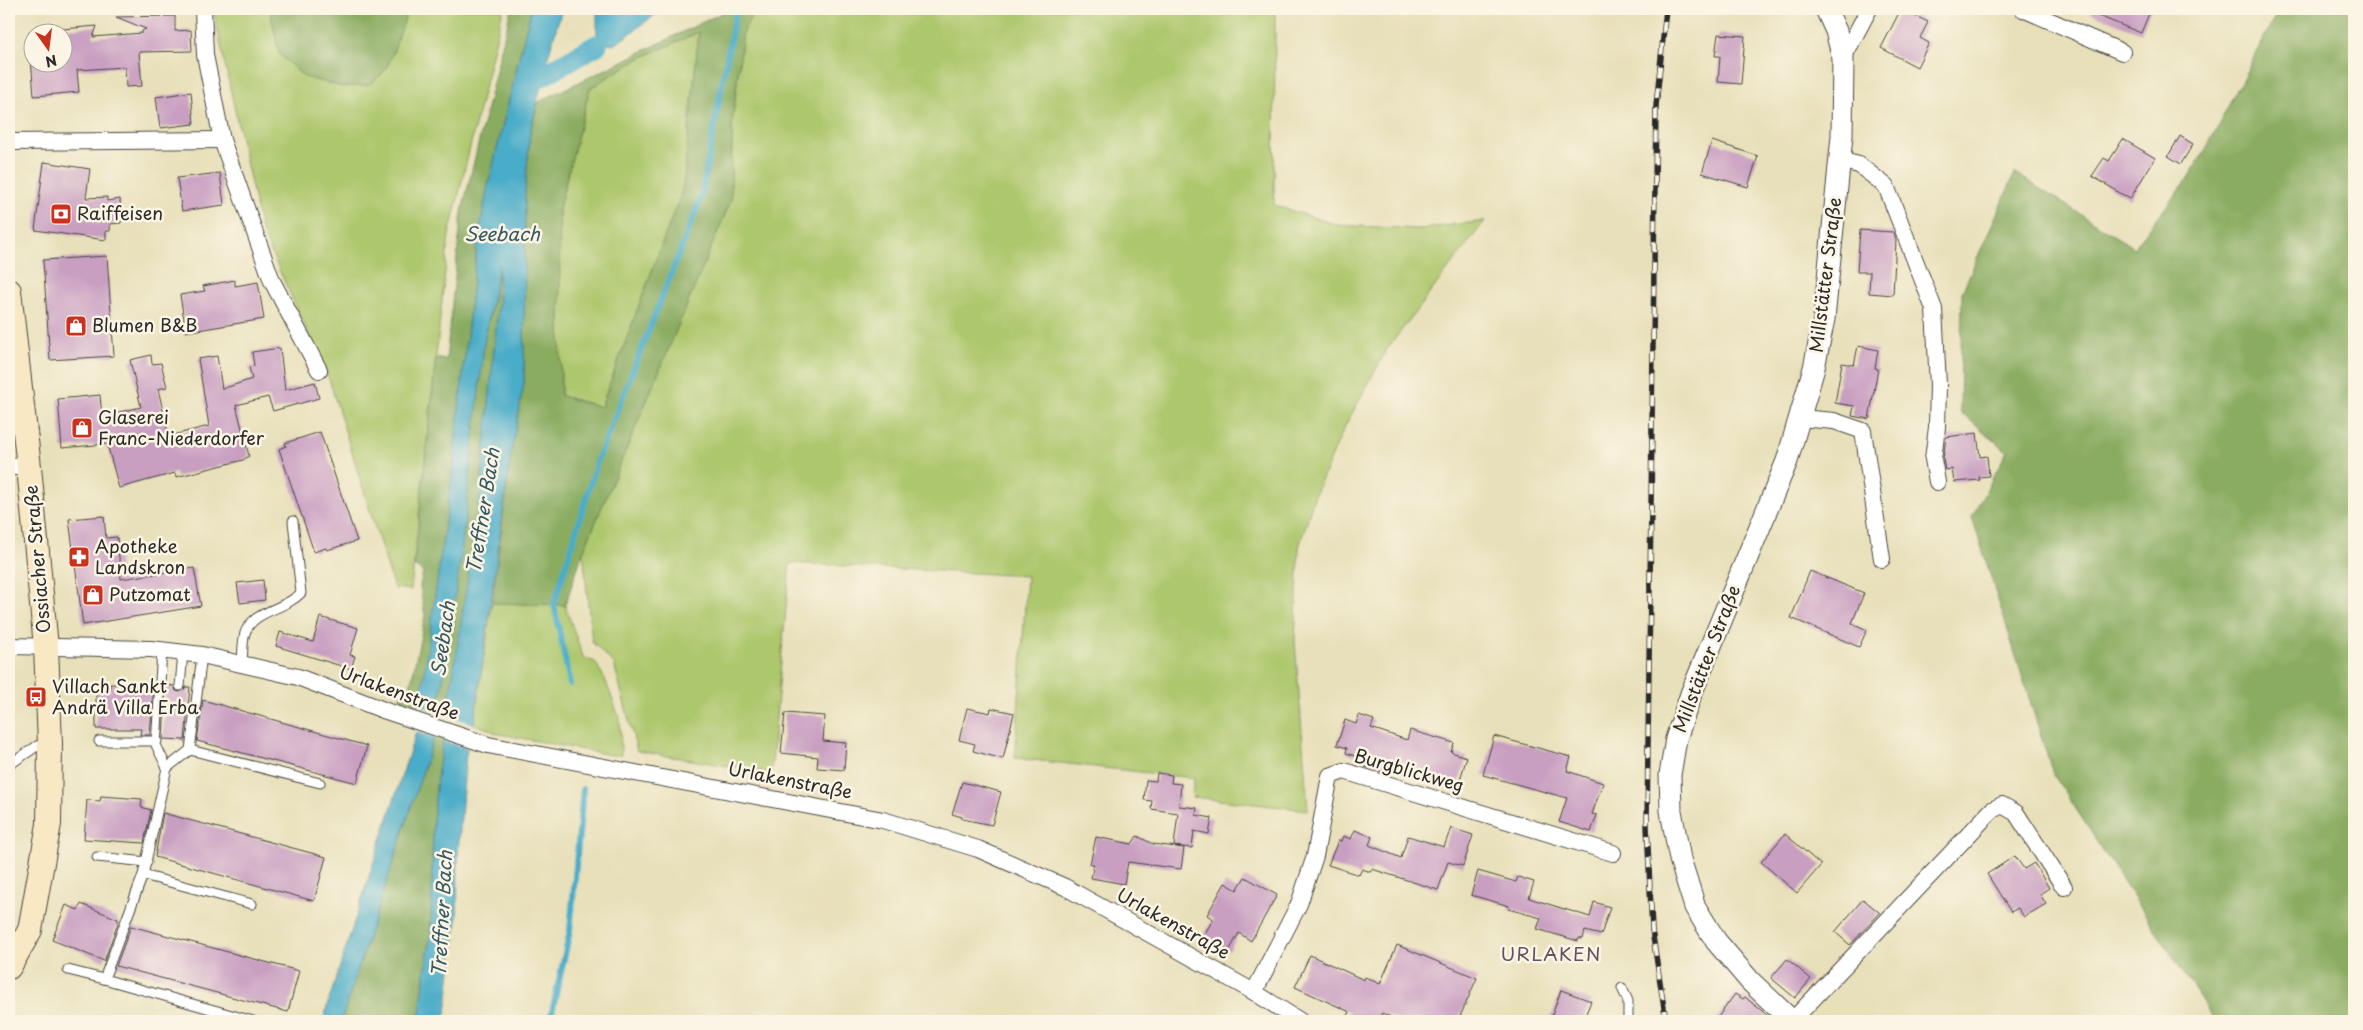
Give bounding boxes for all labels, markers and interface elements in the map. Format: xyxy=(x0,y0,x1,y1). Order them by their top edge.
north arrow xyxy=(22,22,72,72)
text: N xyxy=(43,50,59,73)
street label: Millstätter Straße xyxy=(1802,196,1847,354)
place label: Raiffeisen xyxy=(77,199,163,226)
bank icon: Raiffeisen xyxy=(49,202,73,226)
water label: Seebach xyxy=(464,219,541,247)
place label: Blumen B&B xyxy=(92,311,197,338)
shop icon: Blumen B&B xyxy=(64,314,88,338)
place label: Glaserei Franc-Niederdorfer xyxy=(98,403,265,451)
shop icon: Glaserei Franc-Niederdorfer xyxy=(70,416,94,440)
water label: Treffner Bach xyxy=(458,445,506,576)
street label: Ossiacher Straße xyxy=(17,484,56,634)
place label: Apotheke Landskron xyxy=(95,532,185,580)
pharmacy icon: Apotheke Landskron xyxy=(67,545,91,569)
place label: Putzomat xyxy=(109,580,191,607)
street label: Millstätter Straße xyxy=(1665,581,1746,736)
shop icon: Putzomat xyxy=(81,583,105,607)
water label: Seebach xyxy=(423,599,461,678)
street label: Urlakenstraße xyxy=(336,657,463,726)
place label: Villach Sankt Andrä Villa Erba xyxy=(52,672,199,720)
bus stop icon: Villach Sankt Andrä Villa Erba xyxy=(24,685,48,709)
street label: Burgblickweg xyxy=(1351,741,1468,798)
street label: Urlakenstraße xyxy=(726,754,855,805)
water label: Treffner Bach xyxy=(424,849,458,978)
street label: Urlakenstraße xyxy=(1112,880,1235,965)
district label: URLAKEN xyxy=(1500,939,1602,967)

